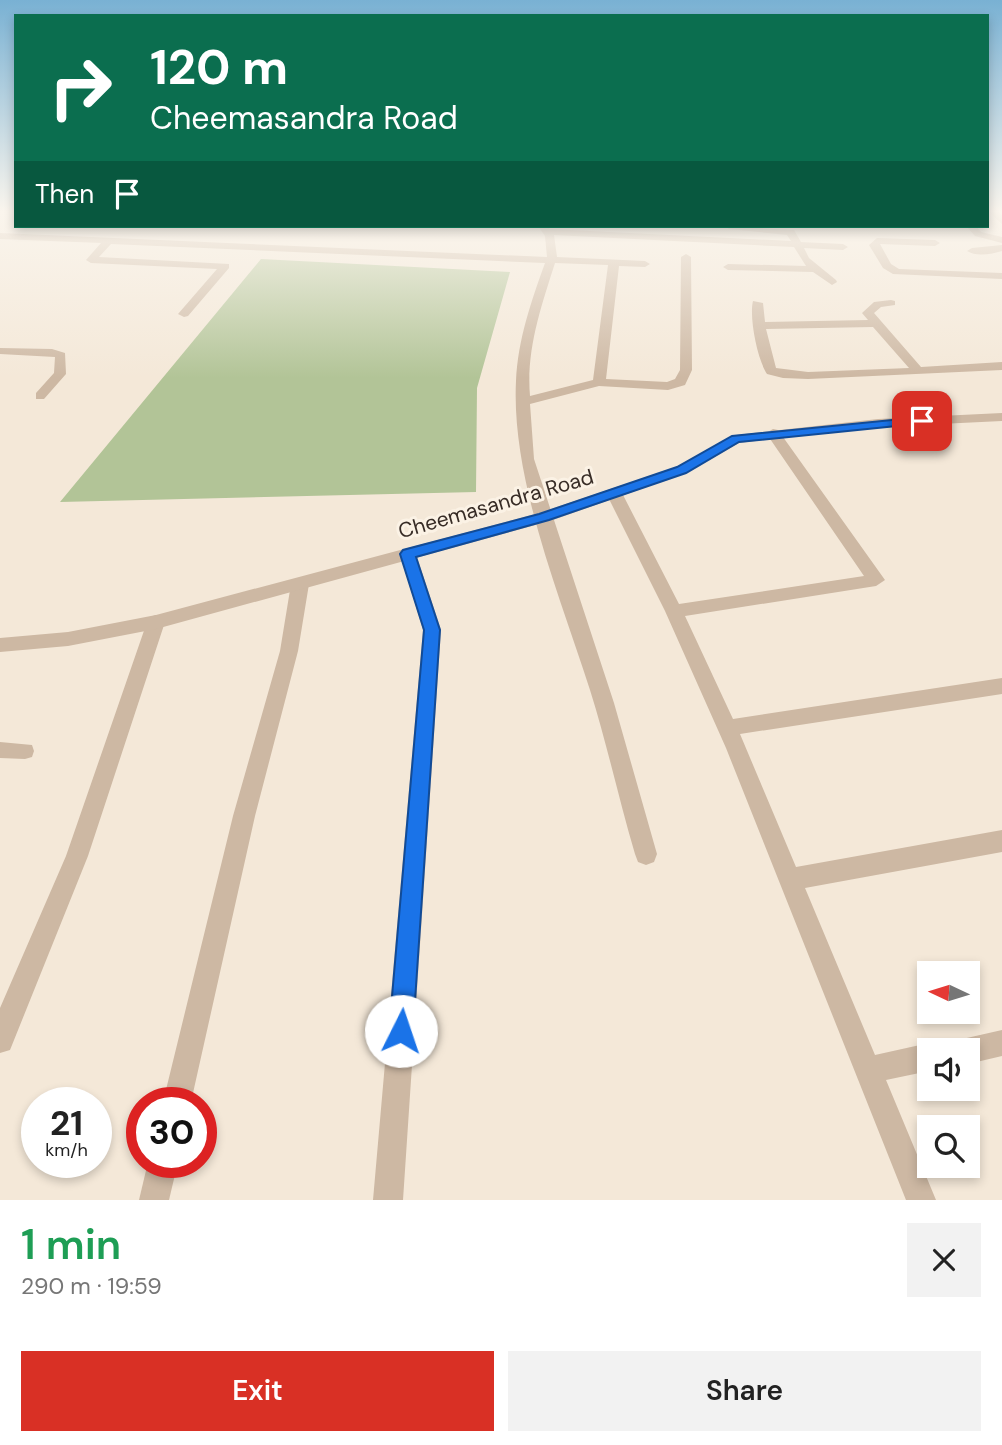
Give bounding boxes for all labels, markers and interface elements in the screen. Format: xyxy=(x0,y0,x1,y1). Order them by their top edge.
text: 120 m xyxy=(150,35,288,99)
icon: right xyxy=(35,42,126,133)
text: Cheemasandra Road xyxy=(150,97,458,139)
icon: arrive xyxy=(108,175,146,213)
text: Then xyxy=(35,177,94,211)
pin xyxy=(892,391,952,451)
icon: arrive xyxy=(903,402,941,440)
street label: Cheemasandra Road xyxy=(395,463,597,545)
north arrow xyxy=(917,961,980,1024)
map controls xyxy=(917,961,980,1178)
position arrow xyxy=(364,994,438,1068)
button: sound xyxy=(917,1038,980,1101)
speed limit sign: 30 xyxy=(126,1087,217,1178)
text: 21 xyxy=(50,1100,83,1146)
button: search xyxy=(917,1115,980,1178)
text: km/h xyxy=(45,1138,88,1162)
text: 1 min xyxy=(21,1217,121,1272)
button: close xyxy=(907,1223,981,1297)
text: 290 m · 19:59 xyxy=(21,1271,162,1301)
button: Exit xyxy=(21,1351,494,1431)
button: Share xyxy=(508,1351,981,1431)

